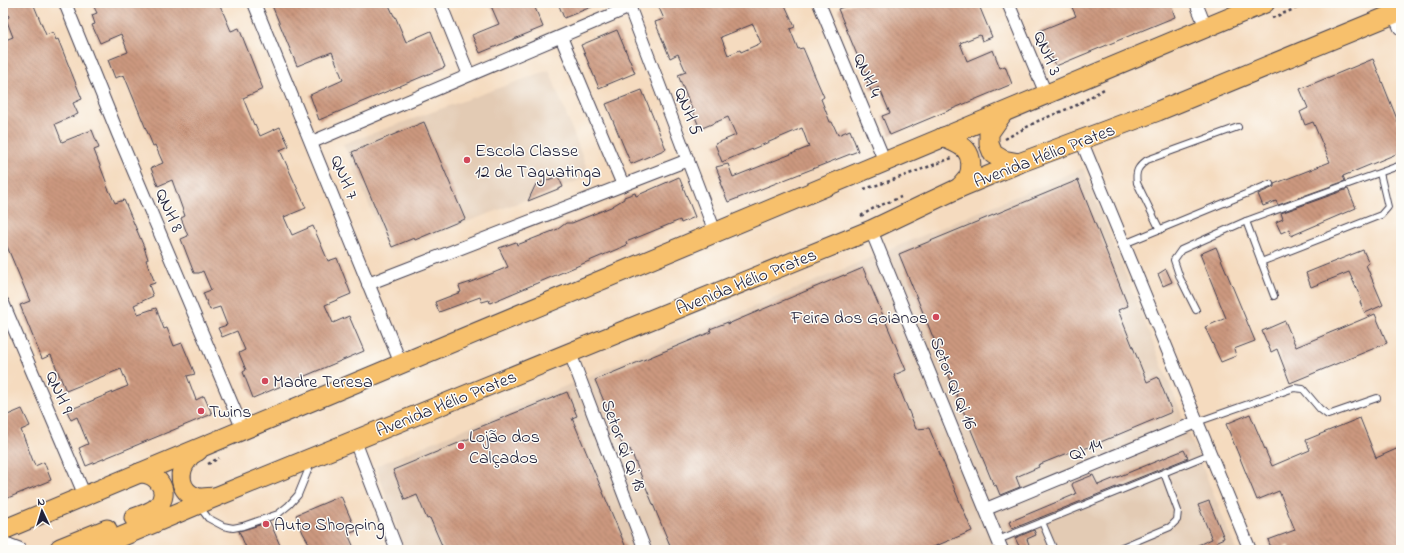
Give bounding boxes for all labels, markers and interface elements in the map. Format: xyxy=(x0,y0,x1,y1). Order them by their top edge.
street label: QNH 3 xyxy=(1025,27,1067,80)
street label: QNH 4 xyxy=(845,49,887,103)
street label: QNH 5 xyxy=(666,84,708,139)
street label: Avenida Hélio Prates xyxy=(970,118,1119,196)
place label: Escola Classe 12 de Taguatinga xyxy=(475,139,601,187)
street label: QNH 7 xyxy=(322,152,364,205)
marker: Escola Classe 12 de Taguatinga xyxy=(462,155,472,165)
street label: QNH 8 xyxy=(147,185,189,237)
street label: Avenida Hélio Prates xyxy=(672,243,821,323)
place label: Feira dos Goianos xyxy=(790,306,928,332)
marker: Feira dos Goianos xyxy=(931,312,941,322)
street label: Setor Qi Qi 16 xyxy=(922,334,982,434)
street label: Avenida Hélio Prates xyxy=(372,365,521,445)
street label: QNH 9 xyxy=(38,367,79,419)
place label: Madre Teresa xyxy=(273,370,373,396)
marker: Madre Teresa xyxy=(260,376,270,386)
street label: Setor Qi Qi 18 xyxy=(593,396,652,496)
place label: Twins xyxy=(209,400,251,426)
marker: Twins xyxy=(196,406,206,416)
place label: Lojão dos Calçados xyxy=(469,425,540,472)
street label: QI 14 xyxy=(1065,432,1107,469)
marker: Lojão dos Calçados xyxy=(456,441,466,451)
north arrow xyxy=(22,491,62,531)
text: N xyxy=(37,494,46,510)
place label: Auto Shopping xyxy=(274,513,385,540)
marker: Auto Shopping xyxy=(261,519,271,529)

